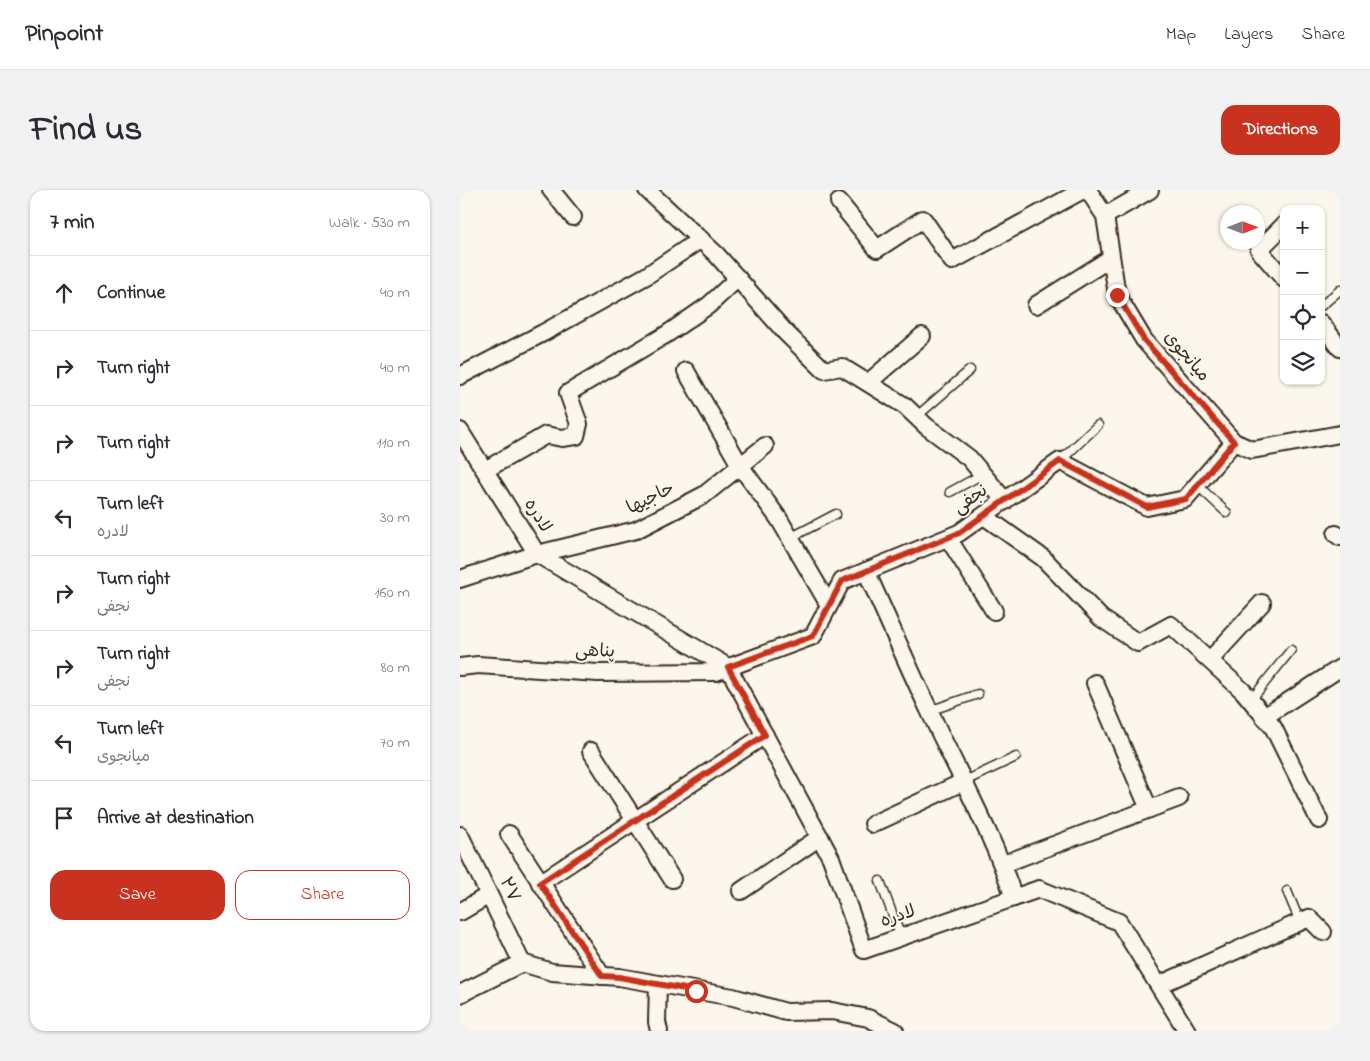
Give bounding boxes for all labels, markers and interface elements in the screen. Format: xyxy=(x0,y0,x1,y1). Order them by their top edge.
text: Pinpoint xyxy=(25,17,103,52)
text: Map xyxy=(1166,22,1196,48)
text: Layers xyxy=(1224,22,1274,48)
text: Share xyxy=(1302,22,1345,48)
text: Find us xyxy=(30,105,142,156)
button: Directions xyxy=(1221,105,1340,155)
north arrow xyxy=(1220,205,1265,250)
map controls xyxy=(1280,205,1325,385)
button: + xyxy=(1280,205,1325,250)
text: 7 min xyxy=(50,208,94,238)
text: Walk · 530 m xyxy=(329,211,410,235)
button: − xyxy=(1280,250,1325,295)
icon: ahead xyxy=(50,279,78,307)
text: Continue xyxy=(97,280,165,307)
text: 40 m xyxy=(380,281,410,305)
route end xyxy=(1106,284,1129,307)
button: locate xyxy=(1280,295,1325,340)
street label: میانجوی xyxy=(1157,326,1215,388)
button: layers xyxy=(1280,340,1325,385)
icon: right xyxy=(50,354,78,382)
text: Turn right xyxy=(97,355,170,382)
text: 40 m xyxy=(380,356,410,380)
icon: right xyxy=(50,429,78,457)
text: Turn right xyxy=(97,430,170,457)
text: 110 m xyxy=(376,431,410,455)
street label: حاجیها xyxy=(623,476,679,522)
street label: نجفی xyxy=(948,479,994,521)
text: Turn left xyxy=(97,491,164,518)
street label: لادره xyxy=(517,494,557,538)
icon: left xyxy=(50,504,78,532)
text: 30 m xyxy=(380,506,410,530)
text: لادره xyxy=(97,520,129,544)
text: Turn right xyxy=(97,566,170,593)
icon: right xyxy=(50,579,78,607)
text: 160 m xyxy=(375,581,410,605)
text: نجفی xyxy=(97,595,130,619)
street label: پناهی xyxy=(575,638,615,666)
text: Turn right xyxy=(97,641,170,668)
icon: right xyxy=(50,654,78,682)
text: 80 m xyxy=(381,656,410,680)
text: نجفی xyxy=(97,670,130,694)
text: Turn left xyxy=(97,716,164,743)
icon: left xyxy=(50,729,78,757)
text: 70 m xyxy=(380,731,410,755)
text: میانجوی xyxy=(97,745,150,769)
icon: arrive xyxy=(50,804,78,832)
text: Arrive at destination xyxy=(97,805,254,832)
button: Save xyxy=(50,870,225,920)
button: Share xyxy=(235,870,410,920)
street label: ۲۷ xyxy=(492,873,526,907)
street label: لادره xyxy=(877,899,919,935)
route start xyxy=(685,980,708,1003)

